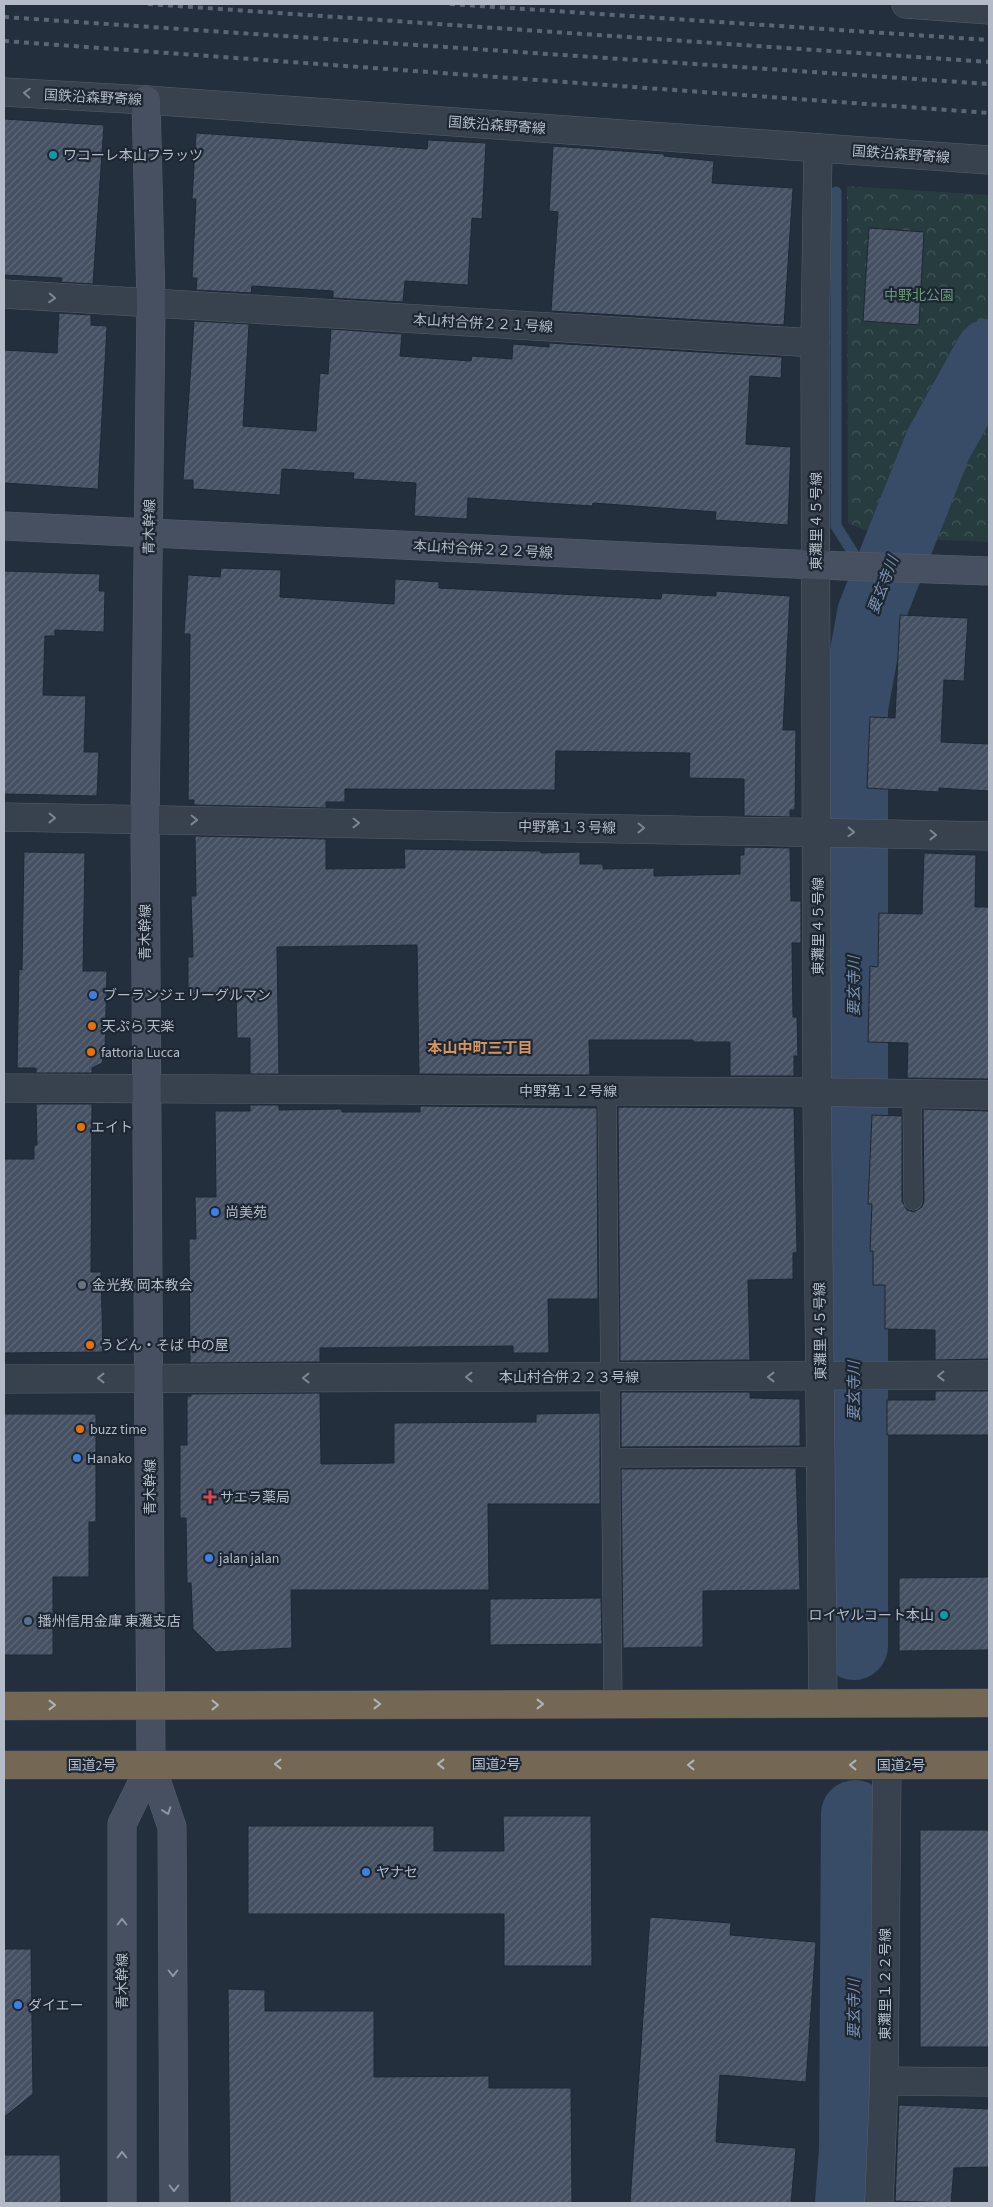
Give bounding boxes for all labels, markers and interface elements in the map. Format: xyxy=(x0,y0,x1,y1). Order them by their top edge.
street label: 国鉄沿森野寄線 xyxy=(43,85,142,111)
one-way arrow xyxy=(23,88,31,99)
street label: 国鉄沿森野寄線 xyxy=(447,113,547,139)
street label: 国鉄沿森野寄線 xyxy=(851,142,951,168)
place label: ワコーレ本山フラッツ xyxy=(63,146,203,166)
marker: ワコーレ本山フラッツ xyxy=(47,149,59,161)
park label: 中野北公園 xyxy=(884,286,954,306)
one-way arrow xyxy=(49,292,57,303)
street label: 本山村合併２２１号線 xyxy=(413,310,553,338)
street label: 東灘里４５号線 xyxy=(807,472,827,570)
street label: 青木幹線 xyxy=(140,499,160,555)
street label: 本山村合併２２２号線 xyxy=(413,536,553,564)
water label: 要玄寺川 xyxy=(863,552,905,617)
one-way arrow xyxy=(49,813,57,823)
one-way arrow xyxy=(190,815,198,825)
street label: 中野第１３号線 xyxy=(518,817,616,839)
one-way arrow xyxy=(353,818,361,828)
one-way arrow xyxy=(638,823,646,833)
one-way arrow xyxy=(848,827,856,838)
one-way arrow xyxy=(930,829,938,840)
street label: 東灘里４５号線 xyxy=(809,877,829,975)
street label: 青木幹線 xyxy=(136,904,156,960)
water label: 要玄寺川 xyxy=(844,954,865,1016)
place label: ブーランジェリーグルマン xyxy=(103,986,271,1006)
marker: ブーランジェリーグルマン xyxy=(87,989,99,1001)
place label: 天ぷら 天楽 xyxy=(102,1017,175,1037)
marker: 天ぷら 天楽 xyxy=(86,1020,98,1032)
district label: 本山中町三丁目 xyxy=(427,1038,533,1059)
place label: fattoria Lucca xyxy=(101,1043,180,1063)
marker: fattoria Lucca xyxy=(85,1046,97,1058)
street label: 中野第１２号線 xyxy=(519,1082,617,1102)
place label: エイト xyxy=(91,1118,133,1138)
marker: エイト xyxy=(75,1121,87,1133)
place label: 尚美苑 xyxy=(225,1203,267,1223)
marker: 尚美苑 xyxy=(209,1206,221,1218)
place label: 金光教 岡本教会 xyxy=(92,1276,193,1296)
marker: 金光教 岡本教会 xyxy=(76,1279,88,1291)
street label: 東灘里４５号線 xyxy=(810,1282,832,1380)
place label: うどん・そば 中の屋 xyxy=(100,1336,229,1356)
marker: うどん・そば 中の屋 xyxy=(84,1339,96,1351)
water label: 要玄寺川 xyxy=(844,1359,865,1421)
street label: 本山村合併２２３号線 xyxy=(499,1368,639,1388)
one-way arrow xyxy=(936,1371,944,1381)
one-way arrow xyxy=(465,1372,472,1382)
one-way arrow xyxy=(767,1372,775,1382)
one-way arrow xyxy=(96,1373,104,1383)
one-way arrow xyxy=(302,1373,310,1383)
place label: buzz time xyxy=(90,1420,147,1440)
marker: buzz time xyxy=(74,1423,86,1435)
place label: Hanako xyxy=(87,1449,132,1469)
marker: Hanako xyxy=(71,1452,83,1464)
street label: 青木幹線 xyxy=(141,1459,161,1515)
place label: サエラ薬局 xyxy=(220,1488,290,1508)
marker: サエラ薬局 xyxy=(204,1491,216,1503)
place label: jalan jalan xyxy=(218,1549,279,1569)
marker: jalan jalan xyxy=(203,1552,215,1564)
place label: ロイヤルコート本山 xyxy=(809,1606,934,1626)
marker: ロイヤルコート本山 xyxy=(938,1609,950,1621)
place label: 播州信用金庫 東灘支店 xyxy=(38,1612,181,1632)
marker: 播州信用金庫 東灘支店 xyxy=(22,1615,34,1627)
one-way arrow xyxy=(374,1699,382,1709)
one-way arrow xyxy=(536,1699,544,1709)
one-way arrow xyxy=(49,1700,57,1710)
one-way arrow xyxy=(212,1700,219,1710)
street label: 国道2号 xyxy=(472,1755,520,1775)
street label: 国道2号 xyxy=(68,1756,116,1776)
street label: 国道2号 xyxy=(877,1756,925,1776)
one-way arrow xyxy=(274,1759,282,1769)
one-way arrow xyxy=(436,1759,444,1769)
one-way arrow xyxy=(686,1760,694,1770)
one-way arrow xyxy=(849,1760,856,1770)
one-way arrow xyxy=(161,1806,171,1815)
place label: ヤナセ xyxy=(376,1863,418,1883)
marker: ヤナセ xyxy=(360,1866,372,1878)
one-way arrow xyxy=(117,1918,127,1926)
street label: 東灘里１２２号線 xyxy=(876,1928,896,2040)
street label: 青木幹線 xyxy=(113,1953,133,2009)
one-way arrow xyxy=(168,1970,178,1977)
water label: 要玄寺川 xyxy=(844,1977,865,2039)
place label: ダイエー xyxy=(28,1996,84,2016)
marker: ダイエー xyxy=(12,1999,24,2011)
one-way arrow xyxy=(117,2150,127,2158)
one-way arrow xyxy=(169,2184,179,2192)

